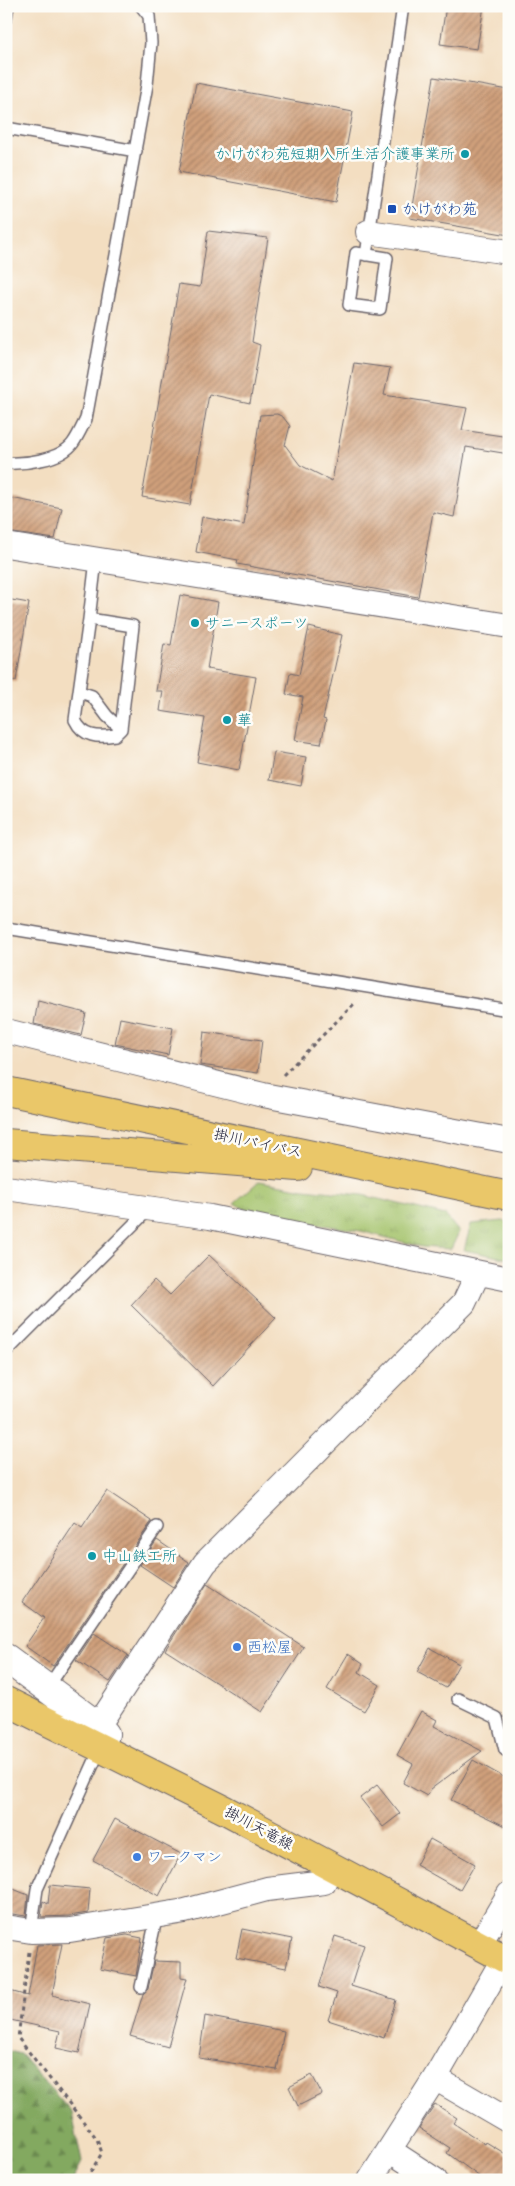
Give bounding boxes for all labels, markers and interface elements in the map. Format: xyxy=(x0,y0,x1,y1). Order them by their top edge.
place label: かけがわ苑短期入所生活介護事業所 xyxy=(215,145,455,163)
marker: かけがわ苑短期入所生活介護事業所 xyxy=(459,148,471,160)
place label: かけがわ苑 xyxy=(402,200,477,218)
marker: かけがわ苑 xyxy=(386,203,398,215)
place label: サニースポーツ xyxy=(205,614,309,632)
marker: サニースポーツ xyxy=(189,617,201,629)
place label: 華 xyxy=(237,711,252,729)
marker: 華 xyxy=(221,714,233,726)
street label: 掛川バイパス xyxy=(212,1125,304,1161)
place label: 中山鉄工所 xyxy=(102,1547,177,1565)
marker: 中山鉄工所 xyxy=(86,1550,98,1562)
place label: 西松屋 xyxy=(247,1638,292,1656)
marker: 西松屋 xyxy=(231,1641,243,1653)
street label: 掛川天竜線 xyxy=(222,1802,296,1854)
place label: ワークマン xyxy=(147,1848,222,1866)
marker: ワークマン xyxy=(131,1851,143,1863)

